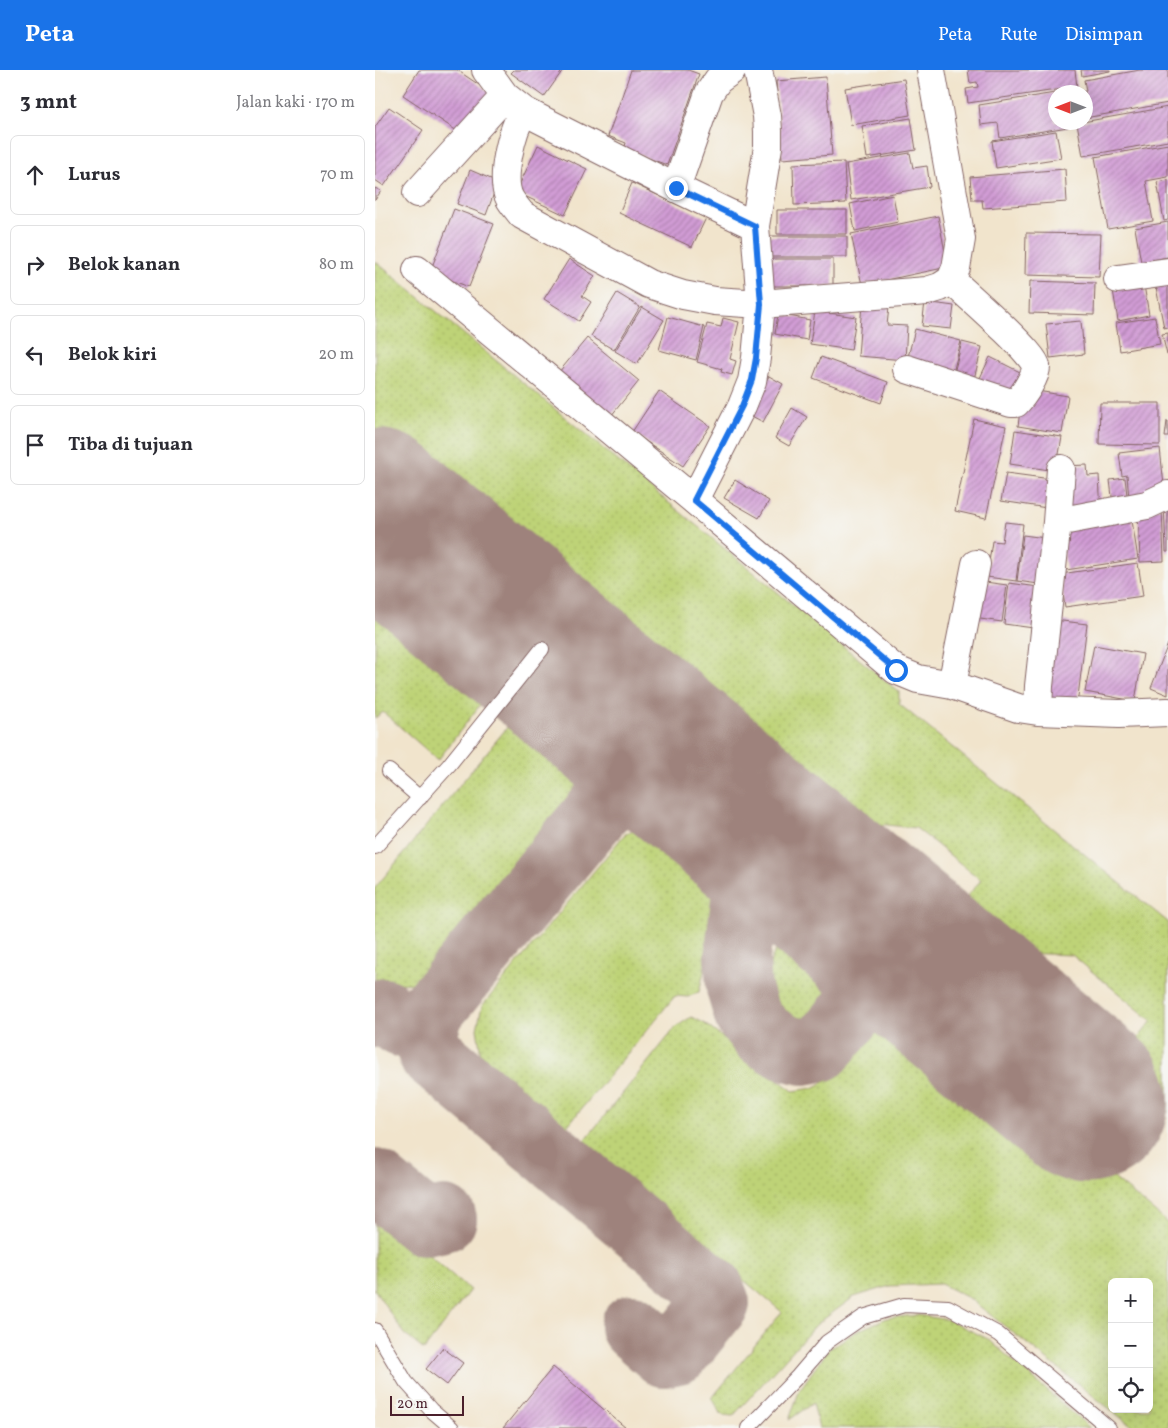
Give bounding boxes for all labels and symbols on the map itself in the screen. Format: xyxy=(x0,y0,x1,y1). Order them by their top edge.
north arrow xyxy=(1048,85,1093,130)
route end xyxy=(665,177,688,200)
route start xyxy=(885,659,908,682)
scale bar xyxy=(390,1393,464,1416)

